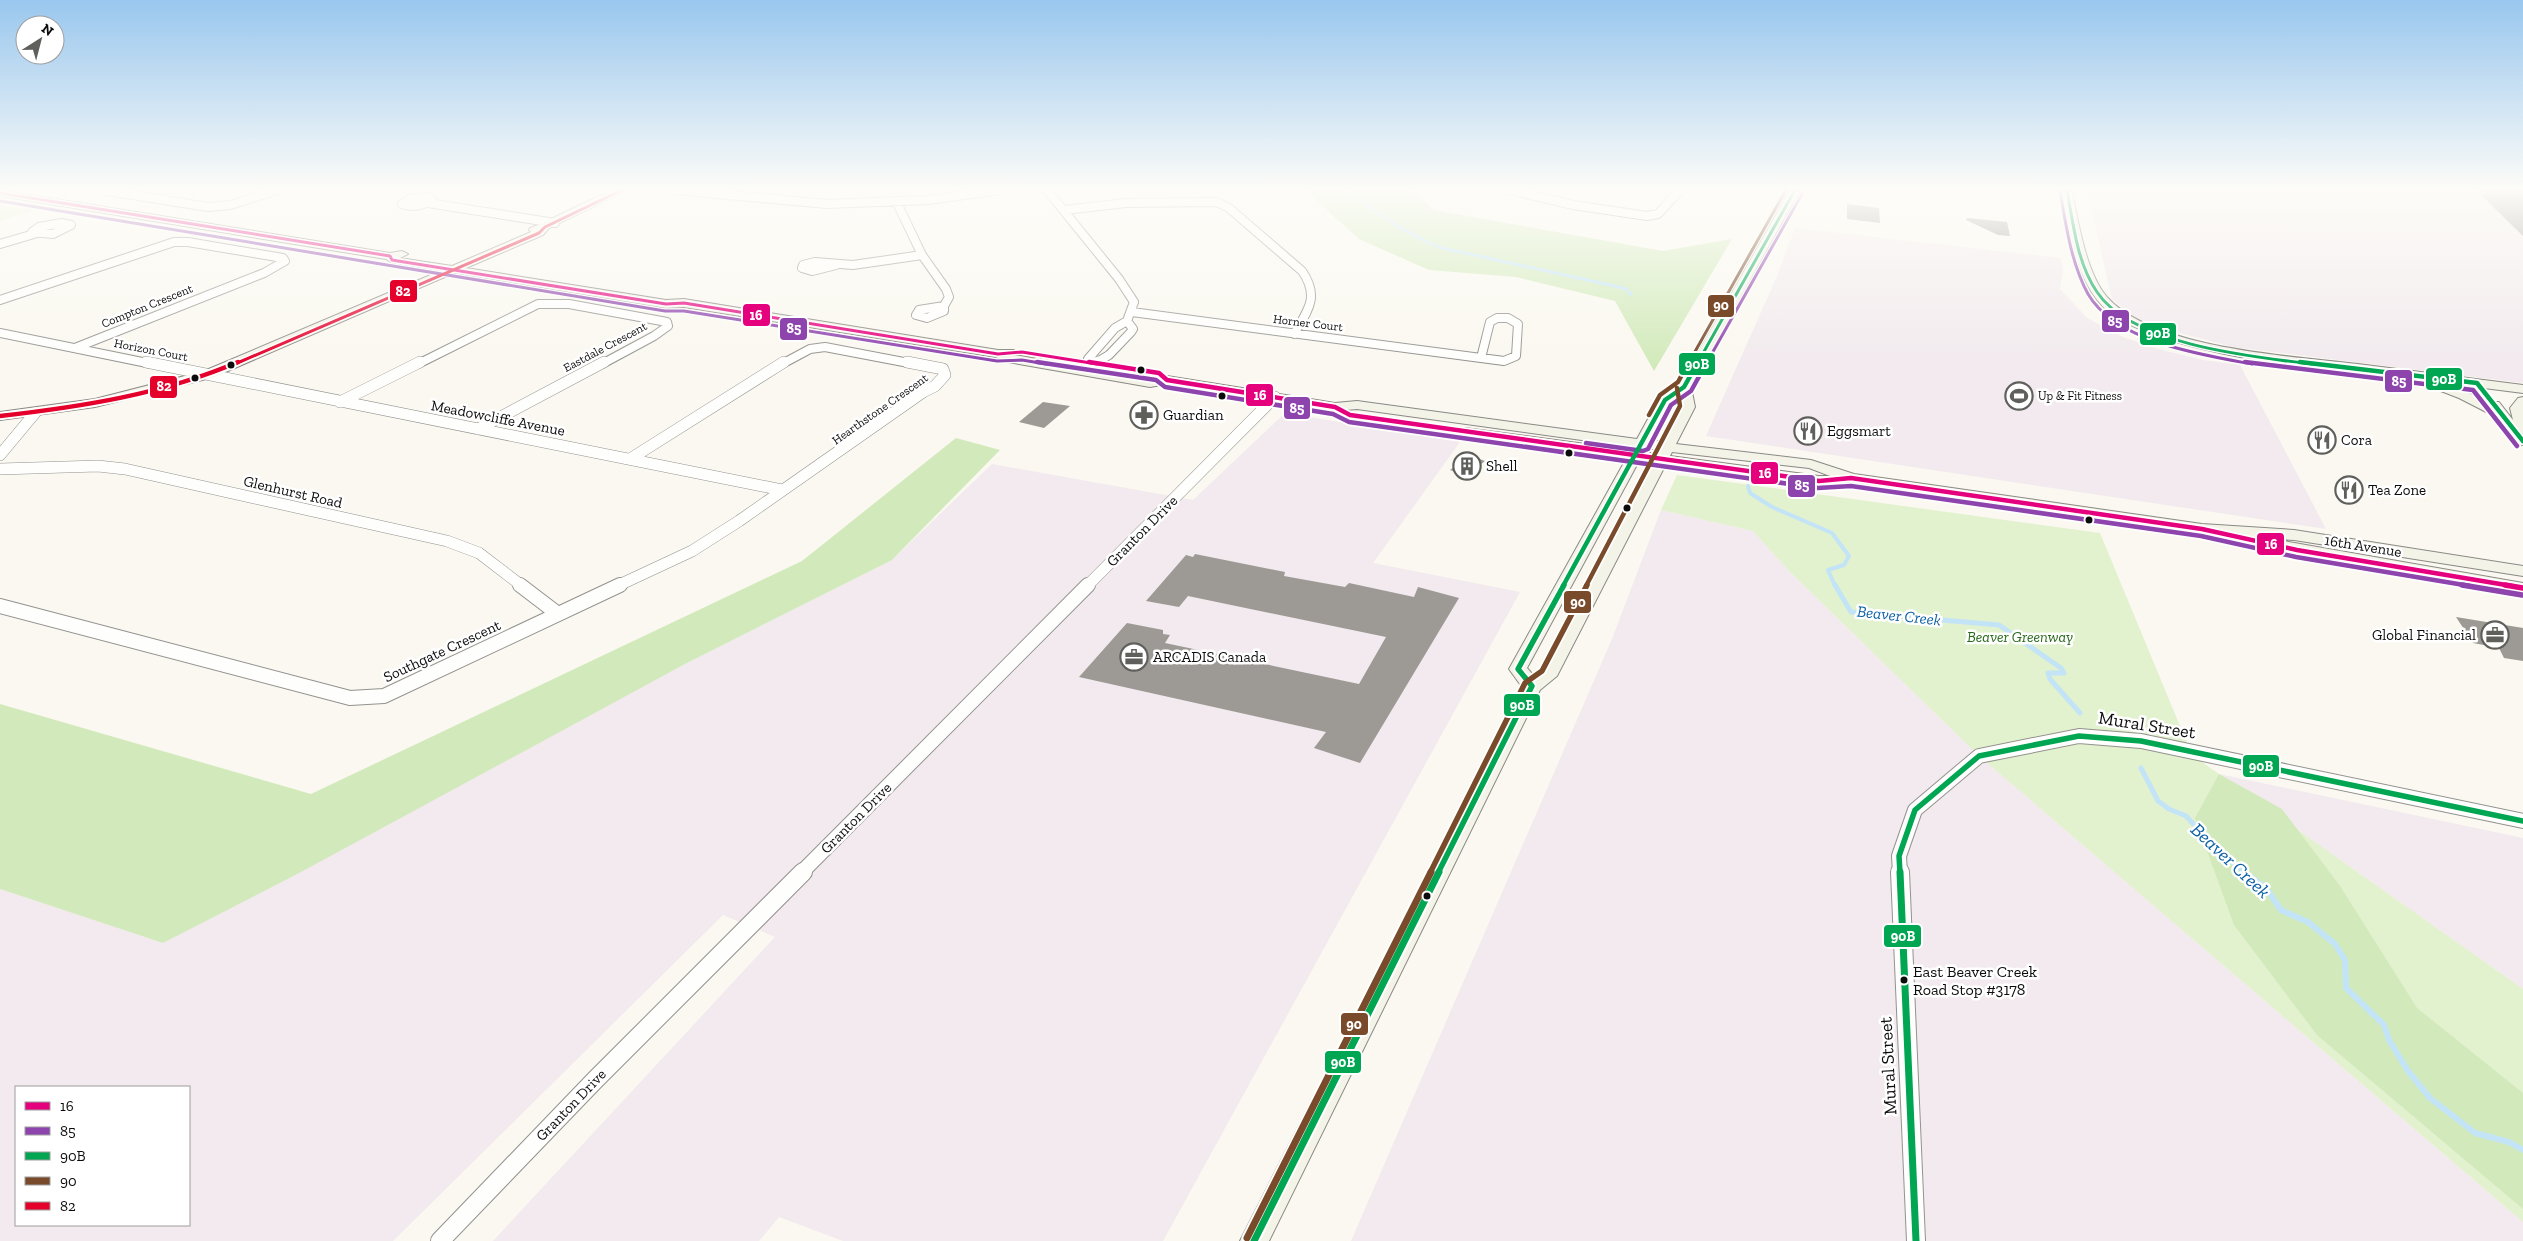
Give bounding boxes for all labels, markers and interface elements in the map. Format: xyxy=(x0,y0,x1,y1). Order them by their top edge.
north arrow xyxy=(15,15,65,65)
text: N xyxy=(38,20,57,40)
line badge: 82 xyxy=(389,279,418,303)
street label: Compton Crescent xyxy=(99,281,195,331)
text: 82 xyxy=(395,283,411,300)
line badge: 90 xyxy=(1707,294,1735,318)
text: 90 xyxy=(1713,297,1729,314)
line badge: 16 xyxy=(742,303,771,327)
text: 16 xyxy=(749,307,763,324)
line badge: 85 xyxy=(2101,309,2130,333)
street label: Horner Court xyxy=(1272,312,1344,334)
text: 85 xyxy=(2108,313,2122,330)
line badge: 85 xyxy=(779,317,808,341)
street label: Eastdale Crescent xyxy=(561,319,650,375)
text: 85 xyxy=(787,320,801,337)
line badge: 90B xyxy=(2139,322,2177,346)
text: 90B xyxy=(2146,325,2170,342)
street label: Horizon Court xyxy=(113,336,190,364)
line badge: 90B xyxy=(1678,352,1716,376)
text: 90B xyxy=(1685,356,1709,373)
unlabelled marker xyxy=(226,360,236,370)
unlabelled marker xyxy=(1136,365,1146,375)
line badge: 90B xyxy=(2425,367,2463,391)
line badge: 85 xyxy=(2384,369,2413,393)
street label: Hearthstone Crescent xyxy=(829,370,931,447)
text: 90B xyxy=(2432,371,2456,388)
unlabelled marker xyxy=(190,373,200,383)
text: 85 xyxy=(2392,373,2406,390)
line badge: 82 xyxy=(149,375,178,399)
text: 82 xyxy=(156,378,172,395)
sports icon: Up & Fit Fitness xyxy=(2004,381,2034,411)
line badge: 16 xyxy=(1245,383,1274,407)
text: 16 xyxy=(1253,387,1267,404)
place label: Up & Fit Fitness xyxy=(2038,389,2122,403)
unlabelled marker xyxy=(1217,391,1227,401)
street label: Meadowcliffe Avenue xyxy=(430,396,566,440)
line badge: 85 xyxy=(1283,396,1311,420)
pharmacy icon: Guardian xyxy=(1129,400,1159,430)
text: 85 xyxy=(1290,400,1304,417)
place label: Guardian xyxy=(1163,406,1224,424)
restaurant icon: Eggsmart xyxy=(1793,416,1823,446)
place label: Eggsmart xyxy=(1827,422,1891,440)
restaurant icon: Cora xyxy=(2307,425,2337,455)
place label: Cora xyxy=(2341,431,2372,449)
unlabelled marker xyxy=(1564,448,1574,458)
building icon: Shell xyxy=(1452,451,1482,481)
place label: Shell xyxy=(1486,457,1517,475)
line badge: 16 xyxy=(1750,461,1779,485)
text: 16 xyxy=(1758,465,1772,482)
street label: Glenhurst Road xyxy=(242,472,345,512)
line badge: 85 xyxy=(1787,474,1816,498)
restaurant icon: Tea Zone xyxy=(2334,475,2364,505)
text: 85 xyxy=(1795,477,1809,494)
place label: Tea Zone xyxy=(2368,481,2426,499)
street label: Granton Drive xyxy=(1103,492,1181,570)
unlabelled marker xyxy=(1622,503,1632,513)
unlabelled marker xyxy=(2084,515,2094,525)
street label: 16th Avenue xyxy=(2323,531,2403,561)
line badge: 16 xyxy=(2256,532,2285,556)
text: 16 xyxy=(2264,536,2278,553)
line badge: 90 xyxy=(1563,590,1592,614)
text: 90 xyxy=(1570,594,1586,611)
water label: Beaver Creek xyxy=(1856,602,1942,629)
street label: Southgate Crescent xyxy=(381,616,504,686)
office icon: Global Financial xyxy=(2480,620,2510,650)
place label: Global Financial xyxy=(2372,626,2476,644)
park label: Beaver Greenway xyxy=(1967,628,2073,646)
office icon: ARCADIS Canada xyxy=(1119,642,1149,672)
place label: ARCADIS Canada xyxy=(1153,648,1266,666)
line badge: 90B xyxy=(1503,693,1541,717)
text: 90B xyxy=(1510,697,1534,714)
street label: Mural Street xyxy=(2097,706,2198,744)
line badge: 90B xyxy=(2242,754,2280,778)
text: 90B xyxy=(2249,758,2273,775)
street label: Granton Drive xyxy=(817,779,895,857)
water label: Beaver Creek xyxy=(2186,818,2275,903)
unlabelled marker xyxy=(1422,891,1432,901)
line badge: 90B xyxy=(1883,924,1922,948)
text: 90B xyxy=(1891,928,1915,945)
place label: East Beaver Creek Road Stop #3178 xyxy=(1913,962,2038,999)
marker: East Beaver Creek Road Stop #3178 xyxy=(1899,975,1909,985)
line badge: 90 xyxy=(1340,1012,1369,1036)
text: 90 xyxy=(1346,1016,1362,1033)
street label: Mural Street xyxy=(1874,1016,1902,1116)
line badge: 90B xyxy=(1324,1050,1362,1074)
text: 90B xyxy=(1331,1054,1355,1071)
street label: Granton Drive xyxy=(532,1065,610,1145)
legend xyxy=(15,1086,190,1226)
text: 16 xyxy=(60,1097,74,1115)
text: 85 xyxy=(60,1122,76,1140)
text: 90B xyxy=(60,1147,86,1165)
text: 90 xyxy=(60,1172,77,1190)
text: 82 xyxy=(60,1197,76,1215)

